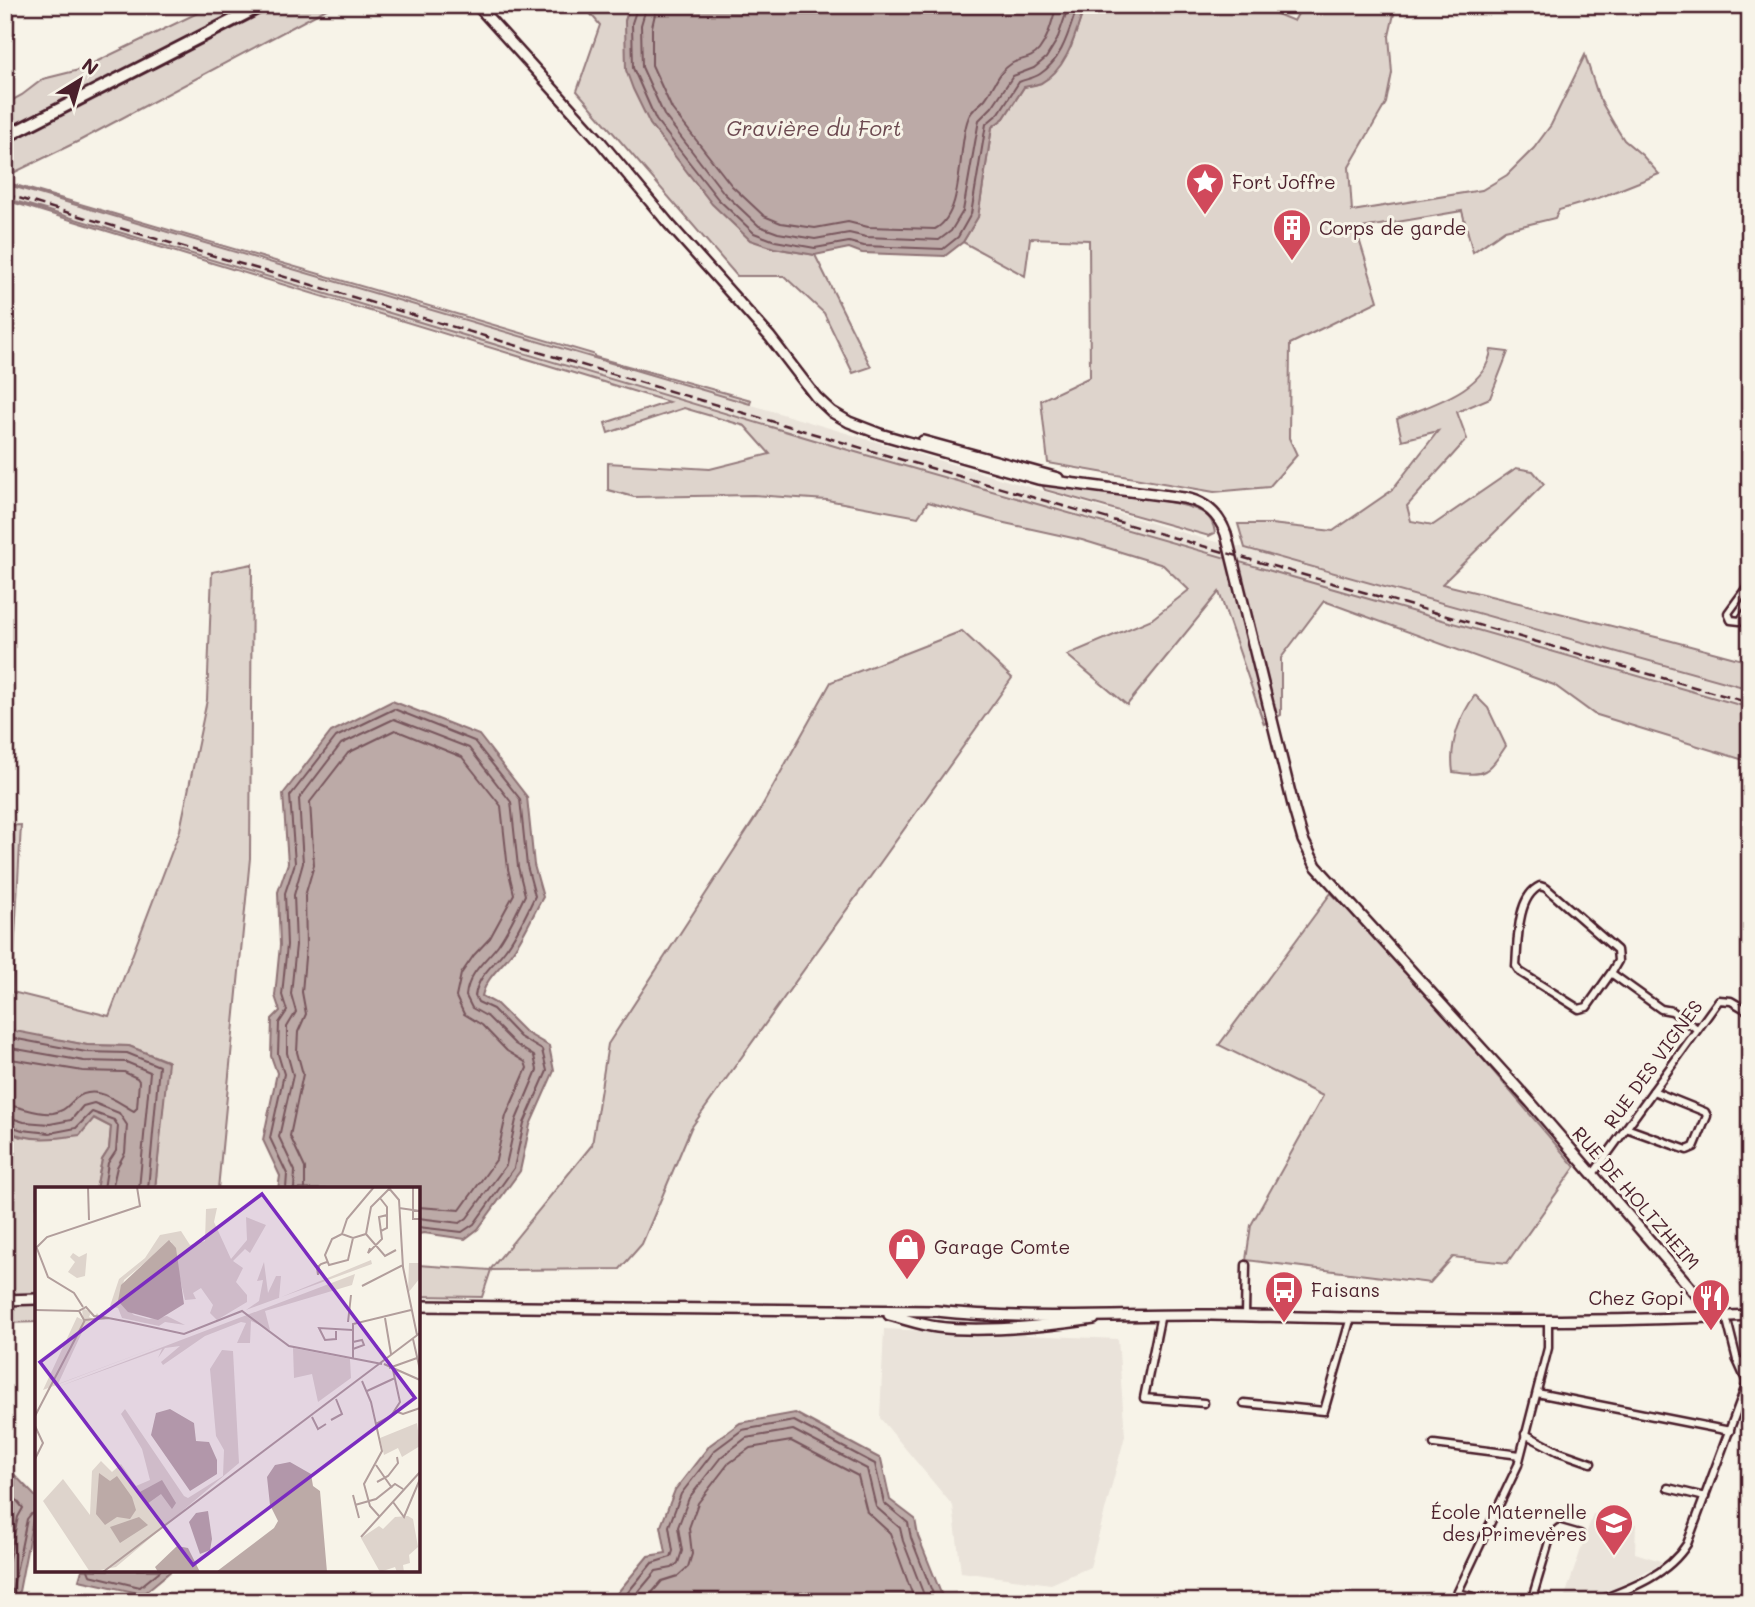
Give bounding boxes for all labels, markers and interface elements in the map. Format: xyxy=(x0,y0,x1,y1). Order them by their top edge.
north arrow xyxy=(46,46,116,116)
text: N xyxy=(77,52,104,80)
water label: Gravière du Fort xyxy=(726,114,902,141)
place icon: Fort Joffre xyxy=(1184,161,1226,216)
place label: Fort Joffre xyxy=(1232,169,1336,194)
building icon: Corps de garde xyxy=(1271,207,1313,262)
place label: Corps de garde xyxy=(1319,215,1467,240)
street label: RUE DES VIGNES xyxy=(1598,995,1708,1133)
street label: RUE DE HOLTZHEIM xyxy=(1567,1121,1705,1274)
inset map xyxy=(35,1187,420,1572)
shop icon: Garage Comte xyxy=(886,1226,928,1281)
place label: Garage Comte xyxy=(934,1234,1070,1259)
bus stop icon: Faisans xyxy=(1263,1269,1305,1324)
place label: Faisans xyxy=(1311,1277,1380,1302)
restaurant icon: Chez Gopi xyxy=(1690,1277,1732,1332)
place label: Chez Gopi xyxy=(1588,1285,1684,1310)
place label: École Maternelle des Primevères xyxy=(1431,1499,1587,1546)
school or university icon: École Maternelle des Primevères xyxy=(1593,1502,1635,1557)

